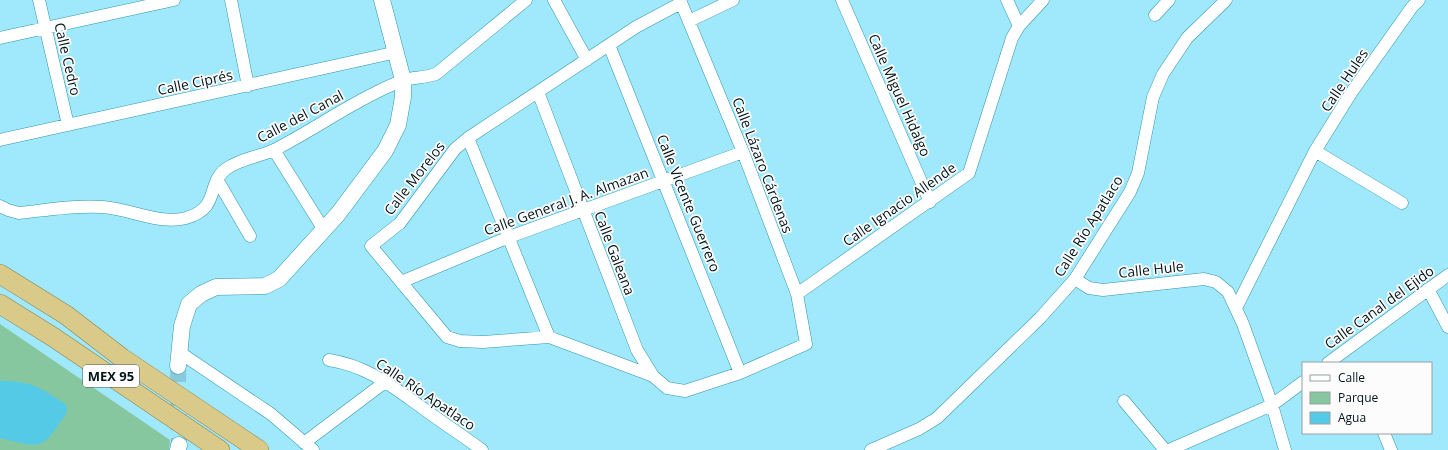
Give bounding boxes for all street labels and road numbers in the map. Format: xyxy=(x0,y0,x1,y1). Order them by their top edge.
street label: Calle Cedro xyxy=(50,21,86,97)
street label: Calle Miguel Hidalgo xyxy=(864,31,936,159)
street label: Calle Hules xyxy=(1316,45,1372,115)
street label: Calle Ciprés xyxy=(156,65,235,99)
street label: Calle del Canal xyxy=(253,85,347,147)
street label: Calle Lázaro Cárdenas xyxy=(728,94,798,236)
street label: Calle Vicente Guerrero xyxy=(653,131,725,275)
street label: Calle Morelos xyxy=(379,137,449,219)
street label: Calle Ignacio Allende xyxy=(839,158,959,250)
street label: Calle General J. A. Almazan xyxy=(481,162,651,240)
street label: Calle Río Apatlaco xyxy=(1049,172,1127,280)
street label: Calle Galeana xyxy=(590,208,640,298)
street label: Calle Hule xyxy=(1117,256,1185,282)
street label: Calle Canal del Ejido xyxy=(1321,261,1437,353)
street label: Calle Río Apatlaco xyxy=(373,354,479,434)
road number: MEX 95 xyxy=(83,365,139,387)

